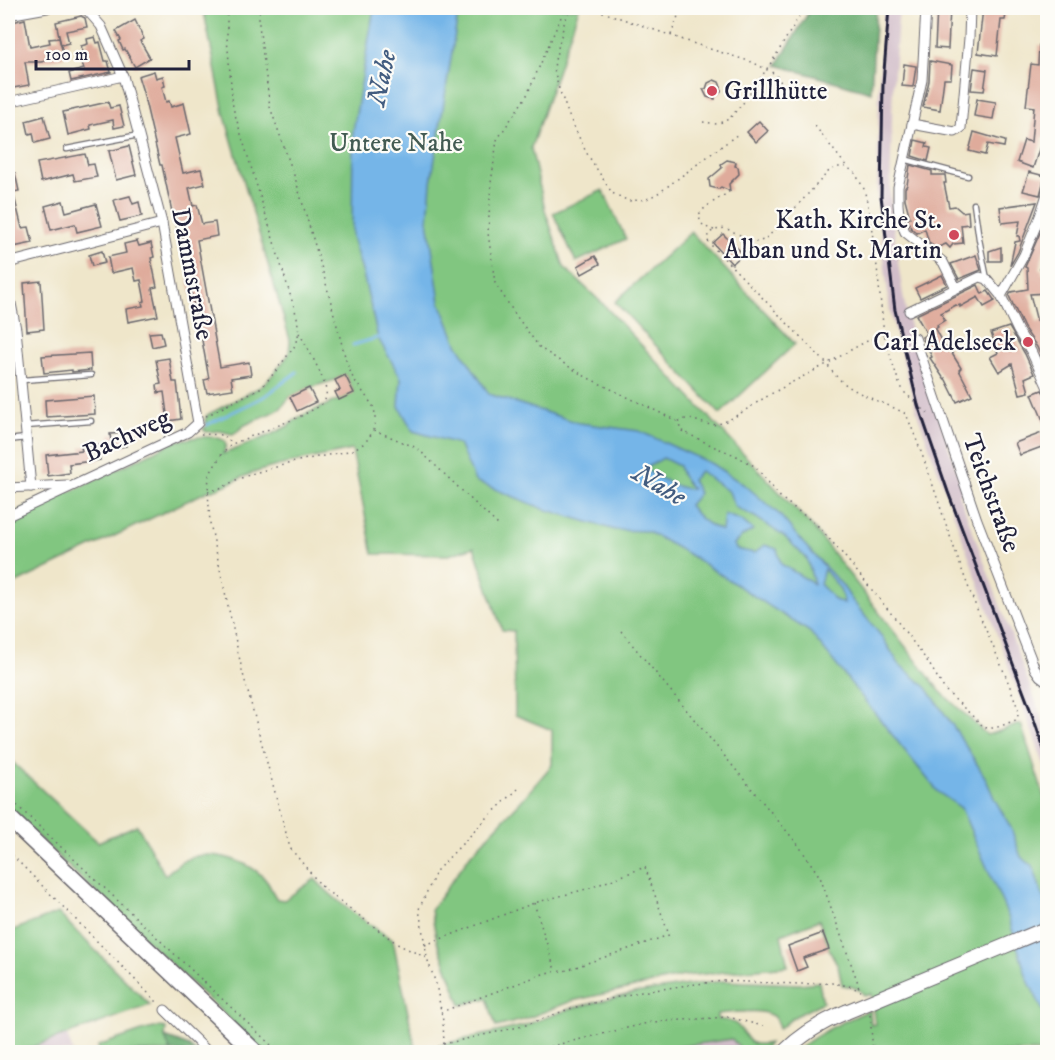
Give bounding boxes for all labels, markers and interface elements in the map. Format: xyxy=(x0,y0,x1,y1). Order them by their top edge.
scale bar xyxy=(36,33,189,71)
text: 100 m xyxy=(45,44,88,66)
water label: Nahe xyxy=(359,46,405,111)
place label: Grillhütte xyxy=(724,75,828,108)
marker: Grillhütte xyxy=(705,84,719,98)
park label: Untere Nahe xyxy=(329,127,463,160)
place label: Kath. Kirche St. Alban und St. Martin xyxy=(724,204,942,267)
street label: Dammstraße xyxy=(163,205,221,343)
marker: Kath. Kirche St. Alban und St. Martin xyxy=(947,228,961,242)
place label: Carl Adelseck xyxy=(873,326,1016,359)
marker: Carl Adelseck xyxy=(1021,335,1035,349)
street label: Bachweg xyxy=(78,401,176,470)
street label: Teichstraße xyxy=(954,429,1028,557)
water label: Nahe xyxy=(624,455,693,514)

